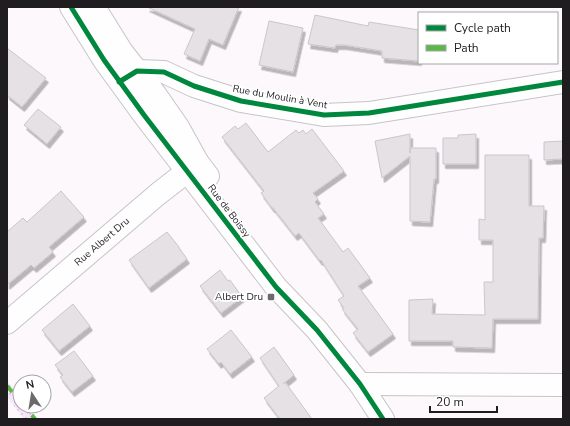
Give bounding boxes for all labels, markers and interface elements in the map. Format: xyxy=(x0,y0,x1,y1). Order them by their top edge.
legend xyxy=(418,12,558,64)
text: Cycle path xyxy=(454,20,511,36)
text: Path xyxy=(454,40,479,56)
street label: Rue du Moulin à Vent xyxy=(231,82,329,112)
street label: Rue de Boissy xyxy=(204,182,254,241)
street label: Rue Albert Dru xyxy=(72,214,133,269)
place label: Albert Dru xyxy=(215,290,263,304)
marker: Albert Dru xyxy=(266,292,276,302)
north arrow xyxy=(12,374,52,414)
text: N xyxy=(24,377,36,393)
scale bar xyxy=(430,388,497,414)
text: 20 m xyxy=(436,394,464,410)

